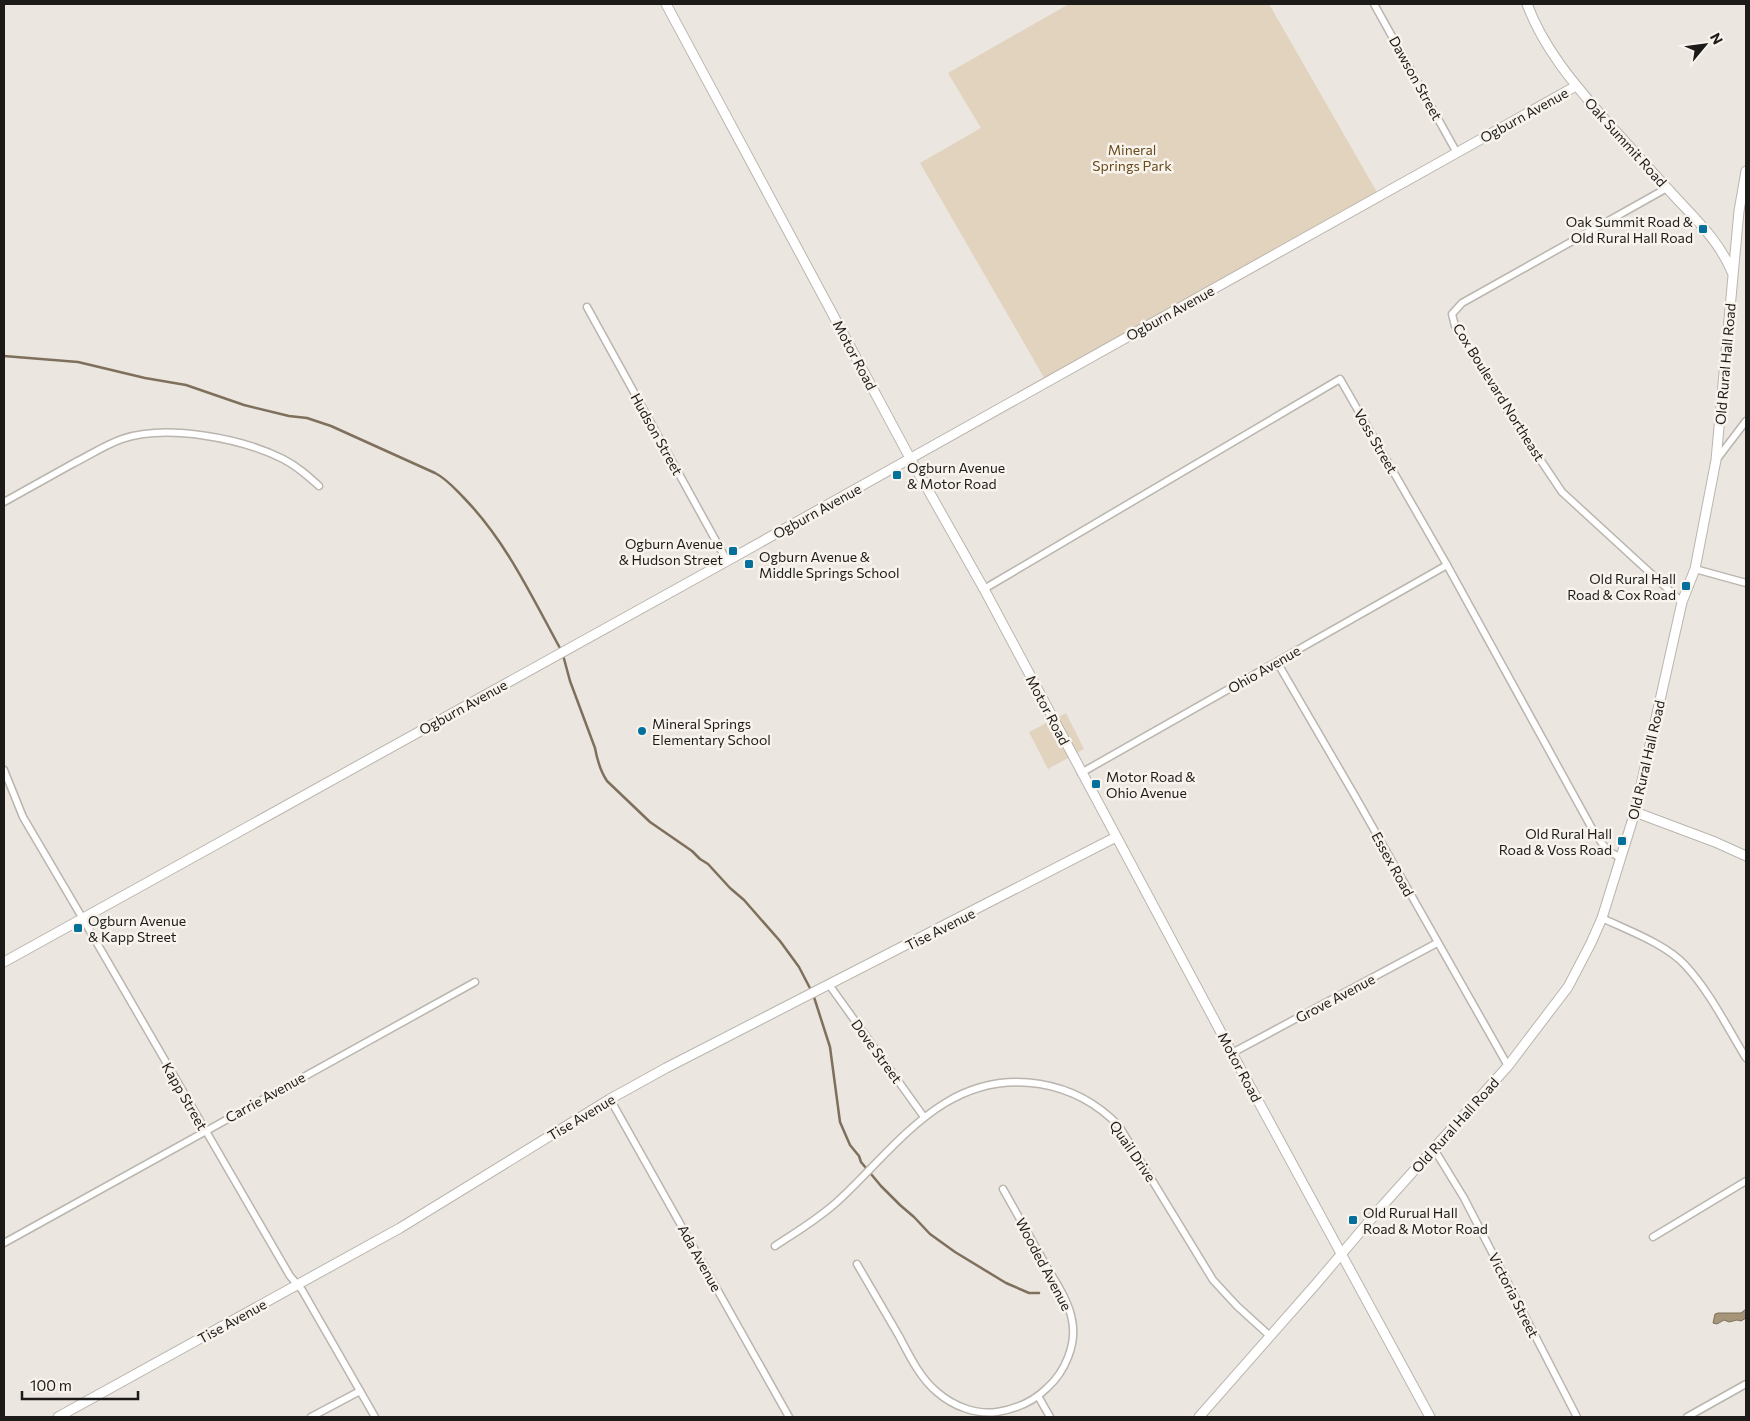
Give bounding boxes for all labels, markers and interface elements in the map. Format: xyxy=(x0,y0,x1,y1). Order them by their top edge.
north arrow xyxy=(1680,20,1730,70)
text: N xyxy=(1707,30,1727,47)
street label: Dawson Street xyxy=(1386,33,1446,123)
street label: Ogburn Avenue xyxy=(1477,84,1571,146)
street label: Oak Summit Road xyxy=(1581,94,1671,190)
park label: Mineral Springs Park xyxy=(1092,141,1172,174)
place label: Oak Summit Road & Old Rural Hall Road xyxy=(1566,213,1694,246)
marker: Oak Summit Road & Old Rural Hall Road xyxy=(1697,223,1709,235)
street label: Ogburn Avenue xyxy=(1123,282,1217,344)
street label: Old Rural Hall Road xyxy=(1711,302,1739,426)
street label: Motor Road xyxy=(830,317,880,393)
street label: Cox Boulevard Northeast xyxy=(1450,320,1549,464)
street label: Hudson Street xyxy=(627,390,687,478)
street label: Voss Street xyxy=(1351,406,1401,477)
place label: Ogburn Avenue & Motor Road xyxy=(907,459,1005,492)
marker: Ogburn Avenue & Motor Road xyxy=(891,469,903,481)
street label: Ogburn Avenue xyxy=(770,480,864,542)
place label: Ogburn Avenue & Hudson Street xyxy=(619,535,723,568)
marker: Ogburn Avenue & Hudson Street xyxy=(727,545,739,557)
place label: Ogburn Avenue & Middle Springs School xyxy=(759,548,900,581)
marker: Ogburn Avenue & Middle Springs School xyxy=(743,558,755,570)
place label: Old Rural Hall Road & Cox Road xyxy=(1567,570,1676,603)
marker: Old Rural Hall Road & Cox Road xyxy=(1680,580,1692,592)
street label: Ohio Avenue xyxy=(1225,641,1303,697)
street label: Motor Road xyxy=(1023,672,1073,748)
street label: Ogburn Avenue xyxy=(416,676,510,738)
street label: Old Rural Hall Road xyxy=(1624,699,1668,821)
place label: Mineral Springs Elementary School xyxy=(652,715,771,748)
marker: Mineral Springs Elementary School xyxy=(636,725,648,737)
place label: Motor Road & Ohio Avenue xyxy=(1106,768,1196,801)
marker: Motor Road & Ohio Avenue xyxy=(1090,778,1102,790)
place label: Old Rural Hall Road & Voss Road xyxy=(1499,825,1612,858)
street label: Essex Road xyxy=(1368,829,1418,899)
marker: Old Rural Hall Road & Voss Road xyxy=(1616,835,1628,847)
street label: Tise Avenue xyxy=(902,904,978,954)
place label: Ogburn Avenue & Kapp Street xyxy=(88,912,186,945)
marker: Ogburn Avenue & Kapp Street xyxy=(72,922,84,934)
street label: Grove Avenue xyxy=(1292,970,1378,1026)
street label: Dove Street xyxy=(848,1016,906,1087)
street label: Motor Road xyxy=(1215,1029,1265,1105)
street label: Kapp Street xyxy=(159,1059,211,1133)
street label: Carrie Avenue xyxy=(222,1068,308,1126)
street label: Old Rural Hall Road xyxy=(1408,1074,1502,1176)
street label: Tise Avenue xyxy=(544,1090,618,1144)
street label: Quail Drive xyxy=(1106,1117,1160,1185)
place label: Old Rurual Hall Road & Motor Road xyxy=(1363,1204,1488,1237)
marker: Old Rurual Hall Road & Motor Road xyxy=(1347,1214,1359,1226)
street label: Wooded Avenue xyxy=(1012,1215,1076,1313)
street label: Ada Avenue xyxy=(675,1221,725,1295)
street label: Victoria Street xyxy=(1485,1250,1543,1340)
street label: Tise Avenue xyxy=(195,1295,269,1347)
scale bar xyxy=(22,1368,139,1400)
text: 100 m xyxy=(30,1376,72,1394)

